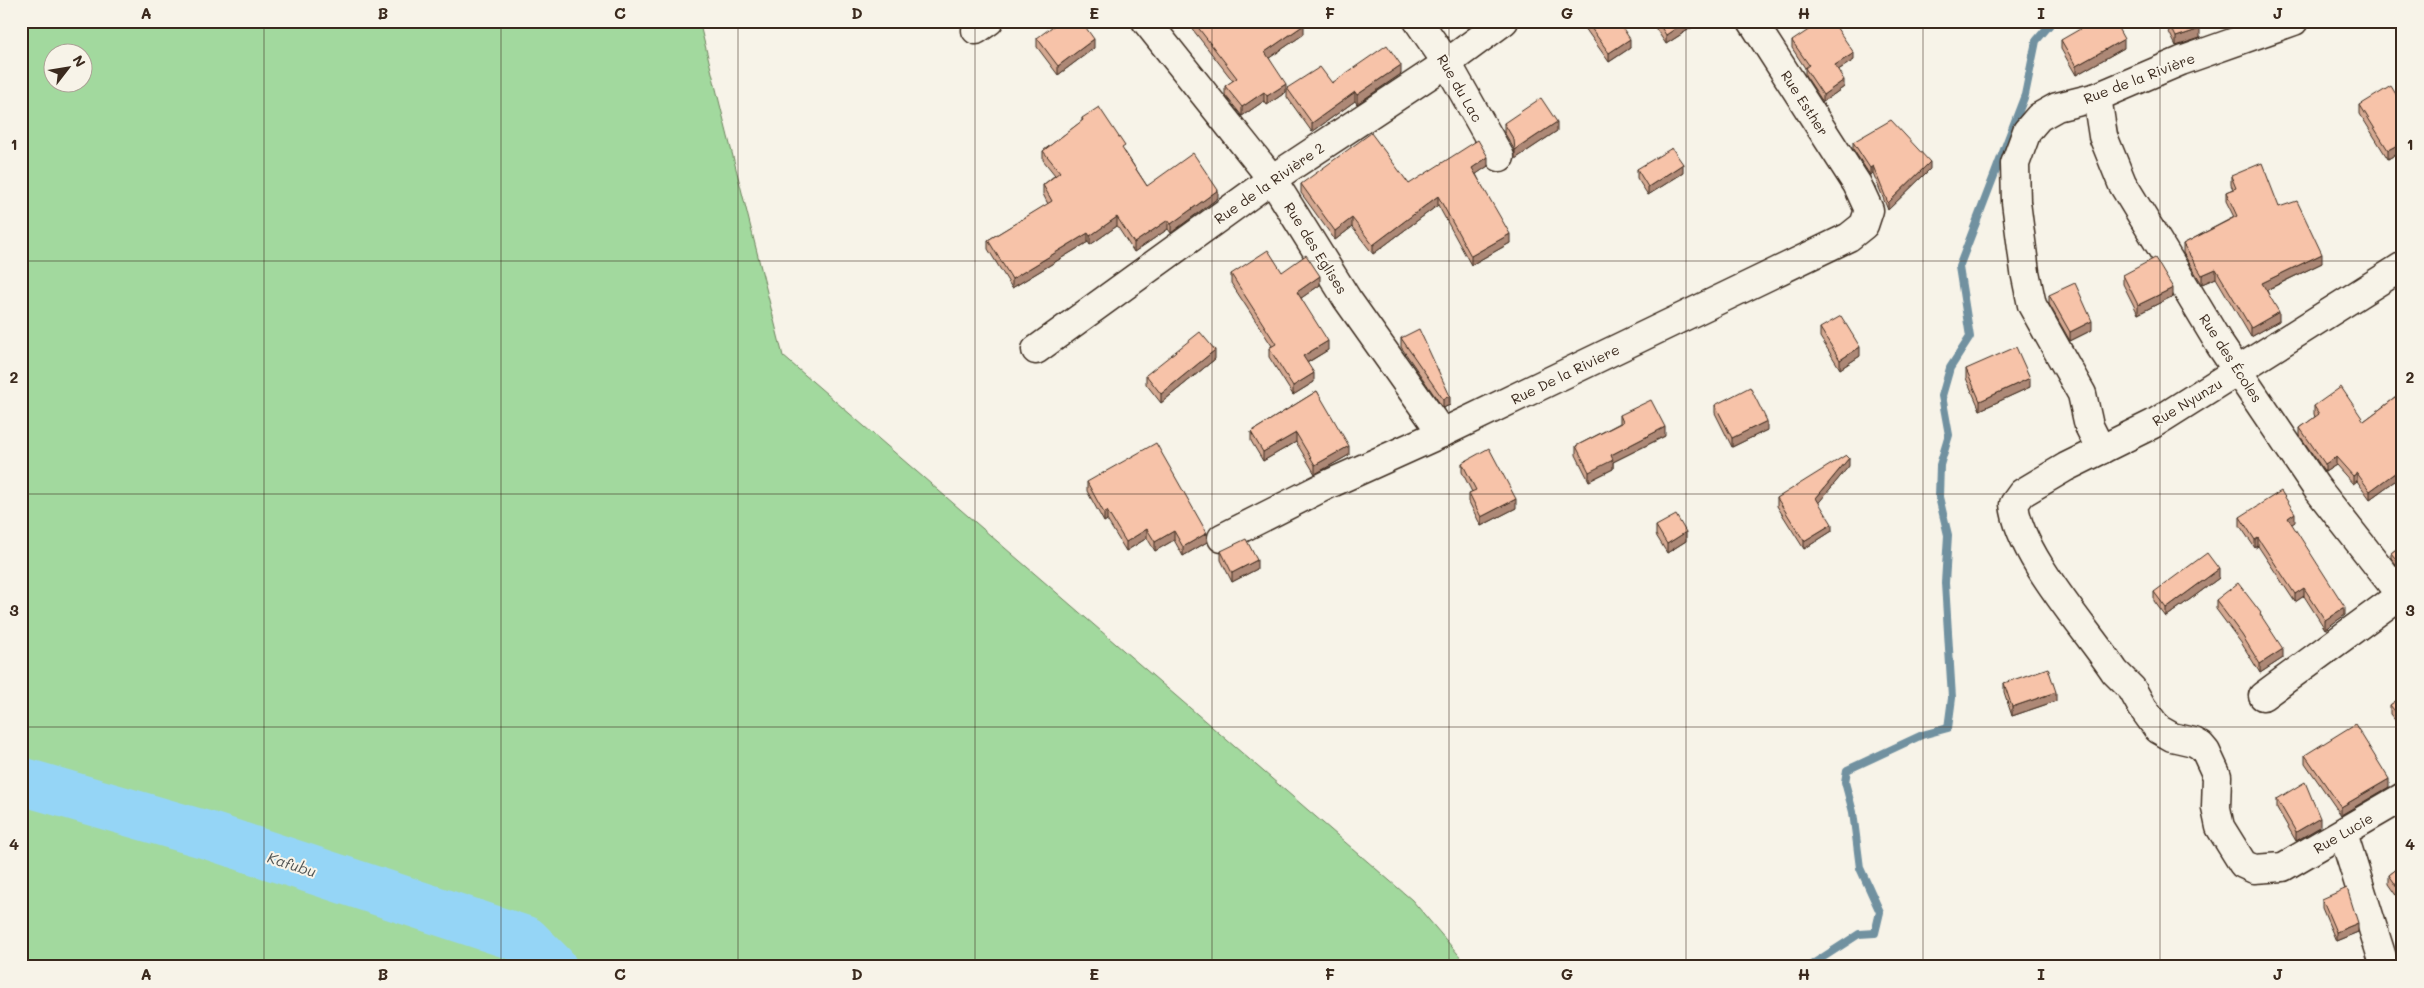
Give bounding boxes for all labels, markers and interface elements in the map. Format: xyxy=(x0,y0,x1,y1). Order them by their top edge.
text: A xyxy=(140,2,152,23)
text: B xyxy=(378,2,388,23)
text: C xyxy=(614,2,626,23)
text: D xyxy=(851,2,863,23)
text: E xyxy=(1089,2,1099,23)
text: F xyxy=(1325,2,1335,23)
text: G xyxy=(1561,2,1573,23)
text: H xyxy=(1798,2,1810,23)
text: I xyxy=(2037,2,2045,23)
text: J xyxy=(2273,2,2283,23)
north arrow xyxy=(42,42,92,92)
street label: Rue de la Rivière xyxy=(2081,48,2197,108)
street label: Rue du Lac xyxy=(1433,51,1487,125)
text: N xyxy=(69,52,90,71)
street label: Rue Esther xyxy=(1777,67,1833,139)
text: 1 xyxy=(10,133,18,154)
text: 1 xyxy=(2406,133,2414,154)
street label: Rue de la Rivière 2 xyxy=(1210,138,1328,228)
street label: Rue des Eglises xyxy=(1280,199,1352,297)
street label: Rue des Écoles xyxy=(2195,310,2267,406)
street label: Rue De la Riviere xyxy=(1508,339,1622,409)
text: 2 xyxy=(10,366,19,387)
text: 2 xyxy=(2406,366,2415,387)
street label: Rue Nyunzu xyxy=(2149,374,2225,430)
text: 3 xyxy=(9,599,19,620)
text: 3 xyxy=(2405,599,2415,620)
street label: Rue Lucie xyxy=(2310,808,2376,858)
text: 4 xyxy=(9,833,19,854)
text: 4 xyxy=(2405,833,2415,854)
water label: Kafubu xyxy=(265,847,319,881)
text: A xyxy=(140,963,152,984)
text: B xyxy=(378,963,388,984)
text: C xyxy=(614,963,626,984)
text: D xyxy=(851,963,863,984)
text: E xyxy=(1089,963,1099,984)
text: F xyxy=(1325,963,1335,984)
text: G xyxy=(1561,963,1573,984)
text: H xyxy=(1798,963,1810,984)
text: I xyxy=(2037,963,2045,984)
text: J xyxy=(2273,963,2283,984)

